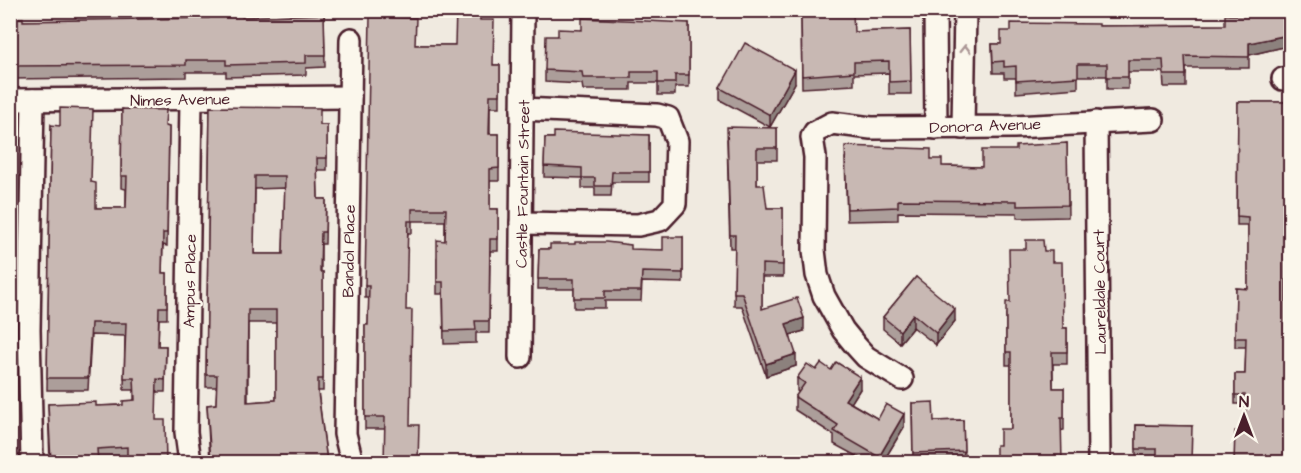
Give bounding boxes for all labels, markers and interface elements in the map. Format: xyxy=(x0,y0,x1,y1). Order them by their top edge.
one-way arrow xyxy=(959,44,971,53)
street label: Nimes Avenue xyxy=(130,88,231,112)
street label: Castle Fountain Street xyxy=(511,99,535,268)
street label: Donora Avenue xyxy=(929,113,1042,139)
street label: Bandol Place xyxy=(337,204,361,298)
street label: Laureldale Court xyxy=(1088,229,1112,355)
street label: Ampus Place xyxy=(178,234,202,328)
north arrow xyxy=(1214,386,1274,446)
text: N xyxy=(1239,391,1249,413)

